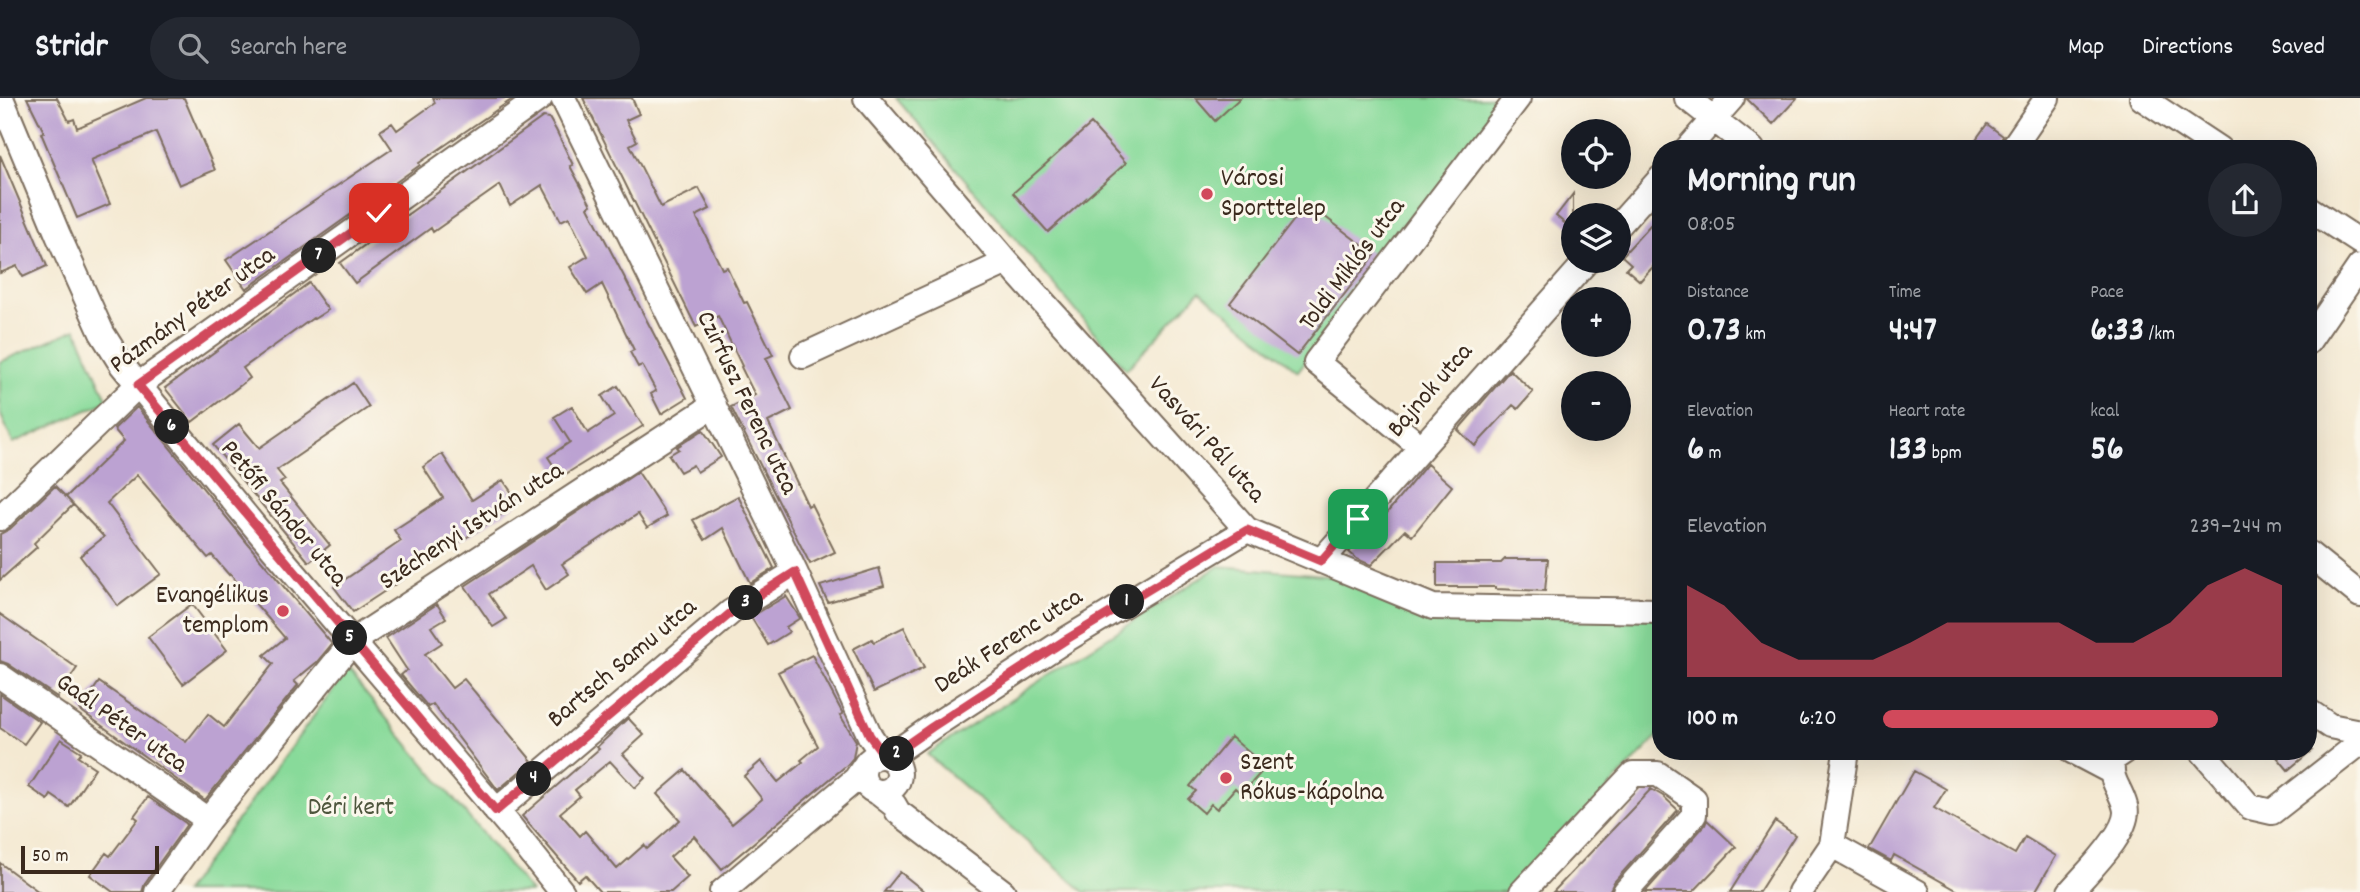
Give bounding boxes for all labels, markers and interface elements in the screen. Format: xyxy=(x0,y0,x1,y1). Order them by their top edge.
search box xyxy=(150,17,640,80)
text: Stridr xyxy=(35,25,108,72)
icon: search xyxy=(174,29,212,67)
text: Search here xyxy=(230,30,347,67)
text: Map xyxy=(2068,31,2104,65)
text: Directions xyxy=(2142,31,2233,65)
text: Saved xyxy=(2271,31,2325,65)
map controls xyxy=(1561,119,1631,441)
button: locate xyxy=(1561,119,1631,189)
text: Morning run xyxy=(1687,155,1856,210)
place label: Városi Sporttelep xyxy=(1221,161,1326,228)
button: share xyxy=(2208,163,2282,237)
pin xyxy=(349,183,409,243)
marker: Városi Sporttelep xyxy=(1199,186,1215,202)
street label: Toldi Miklós utca xyxy=(1291,190,1416,339)
icon: check xyxy=(360,194,398,232)
button: layers xyxy=(1561,203,1631,273)
text: 08:05 xyxy=(1687,209,1736,242)
street label: Pázmány Péter utca xyxy=(102,238,284,384)
pin: 7 xyxy=(302,238,336,274)
text: 7 xyxy=(315,242,322,269)
text: Distance xyxy=(1687,280,1749,307)
text: Time xyxy=(1889,280,1921,307)
text: Pace xyxy=(2090,280,2124,307)
button: + xyxy=(1561,287,1631,357)
street label: Czirfusz Ferenc utca xyxy=(685,305,807,502)
text: 0.73 xyxy=(1687,307,1741,357)
text: 4:47 xyxy=(1889,307,1937,357)
text: 6:33 xyxy=(2090,307,2144,357)
text: km xyxy=(1741,322,1766,349)
text: /km xyxy=(2144,322,2175,349)
street label: Bajnok utca xyxy=(1379,335,1483,447)
street label: Vasvári Pál utca xyxy=(1139,368,1274,512)
button: − xyxy=(1561,371,1631,441)
text: Elevation xyxy=(1687,399,1753,426)
text: Heart rate xyxy=(1889,399,1965,426)
text: kcal xyxy=(2090,399,2119,426)
pin: 6 xyxy=(154,410,190,444)
text: 6 xyxy=(167,413,176,440)
text: 6 xyxy=(1687,426,1704,476)
text: 133 xyxy=(1889,426,1927,476)
text: 56 xyxy=(2090,426,2124,476)
street label: Petőfi Sándor utca xyxy=(210,433,356,596)
text: m xyxy=(1704,441,1722,468)
text: bpm xyxy=(1927,441,1962,468)
street label: Széchenyi István utca xyxy=(372,453,572,601)
pin xyxy=(1328,489,1388,549)
icon: arrive xyxy=(1339,500,1377,538)
text: Elevation xyxy=(1687,511,1767,544)
text: 239–244 m xyxy=(2190,511,2282,544)
place label: Evangélikus templom xyxy=(156,578,269,645)
street label: Deák Ferenc utca xyxy=(927,580,1091,704)
pin: 1 xyxy=(1110,584,1144,620)
pin: 3 xyxy=(728,586,764,620)
text: 1 xyxy=(1124,588,1129,615)
text: 3 xyxy=(741,589,750,616)
street label: Bartsch Samu utca xyxy=(540,590,706,738)
marker: Evangélikus templom xyxy=(275,603,291,619)
pin: 5 xyxy=(332,620,368,656)
text: 5 xyxy=(345,624,354,651)
street label: Gaál Péter utca xyxy=(48,665,195,784)
text: 100 m xyxy=(1687,703,1738,736)
text: 6:20 xyxy=(1799,703,1837,736)
pin: 2 xyxy=(880,736,914,772)
text: 2 xyxy=(892,740,901,767)
place label: Szent Rókus-kápolna xyxy=(1240,745,1384,812)
pin: 4 xyxy=(516,762,552,796)
text: 4 xyxy=(530,765,537,792)
marker: Szent Rókus-kápolna xyxy=(1218,770,1234,786)
park label: Déri kert xyxy=(308,790,395,827)
scale bar xyxy=(21,843,159,875)
text: 50 m xyxy=(32,844,69,871)

